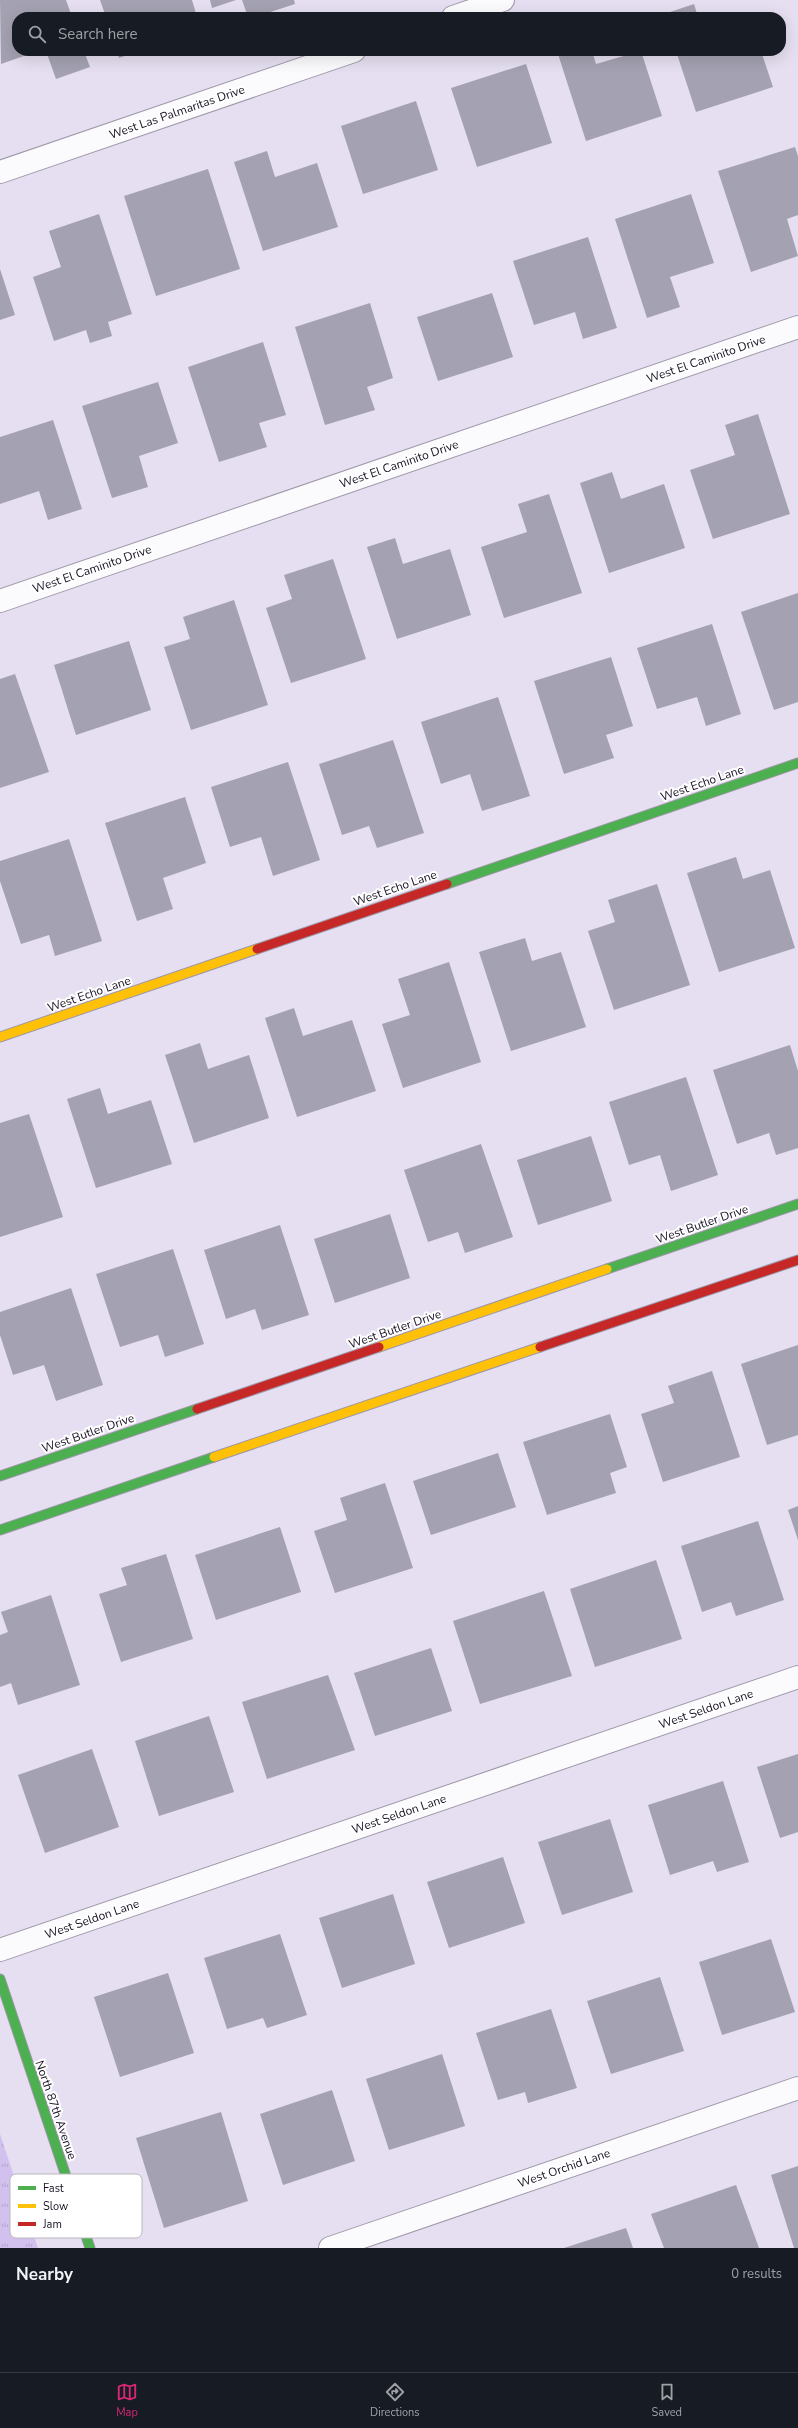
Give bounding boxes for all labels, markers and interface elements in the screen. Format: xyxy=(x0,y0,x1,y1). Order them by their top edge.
search box xyxy=(12,12,786,56)
icon: search xyxy=(26,23,48,45)
text: Search here xyxy=(58,24,138,44)
street label: West Las Palmaritas Drive xyxy=(107,81,247,143)
street label: West El Caminito Drive xyxy=(644,331,768,387)
street label: West El Caminito Drive xyxy=(337,436,461,492)
street label: West El Caminito Drive xyxy=(30,541,154,597)
street label: West Echo Lane xyxy=(658,761,746,805)
street label: West Echo Lane xyxy=(351,866,439,910)
street label: West Echo Lane xyxy=(45,972,133,1016)
street label: West Butler Drive xyxy=(654,1201,750,1247)
street label: West Butler Drive xyxy=(347,1306,443,1352)
street label: West Butler Drive xyxy=(40,1410,136,1456)
street label: West Seldon Lane xyxy=(657,1685,755,1733)
street label: West Seldon Lane xyxy=(350,1790,448,1838)
street label: West Seldon Lane xyxy=(43,1895,141,1943)
street label: North 87th Avenue xyxy=(32,2058,80,2162)
street label: West Orchid Lane xyxy=(516,2145,612,2191)
legend xyxy=(10,2174,142,2238)
text: Fast xyxy=(43,2181,64,2196)
text: Slow xyxy=(43,2199,68,2214)
text: Jam xyxy=(42,2217,62,2232)
text: Nearby xyxy=(16,2263,73,2286)
text: 0 results xyxy=(731,2265,782,2283)
tab: Map xyxy=(116,2381,138,2420)
tab: Directions xyxy=(370,2381,420,2420)
tab: Saved xyxy=(652,2381,682,2420)

